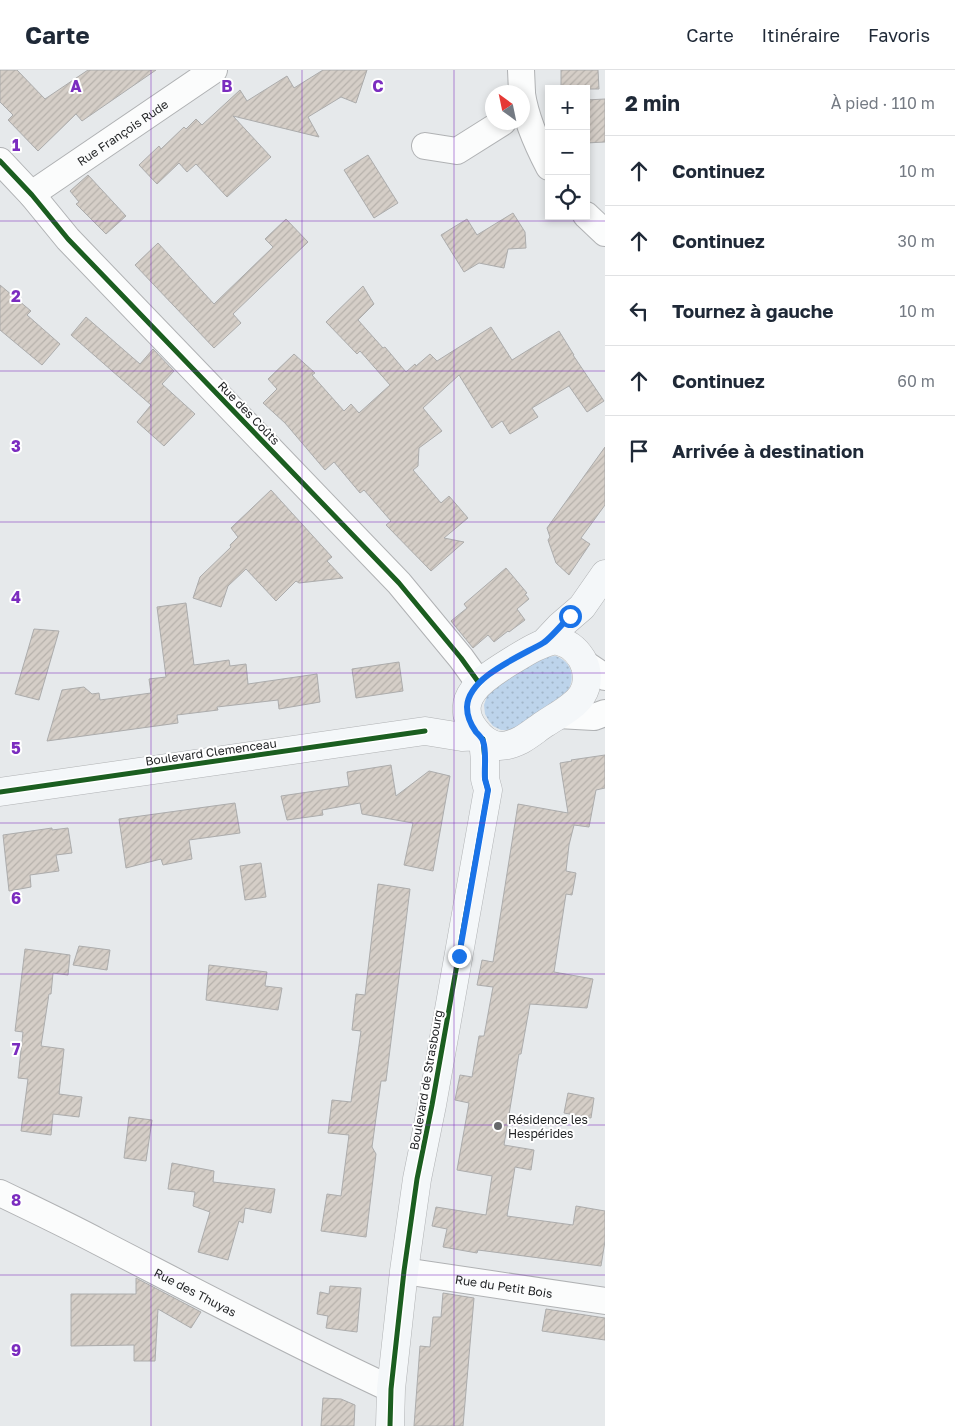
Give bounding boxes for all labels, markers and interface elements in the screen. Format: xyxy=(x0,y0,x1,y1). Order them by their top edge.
text: Carte xyxy=(25,20,90,49)
text: Carte xyxy=(686,24,734,46)
text: Itinéraire xyxy=(762,24,840,46)
text: Favoris xyxy=(868,24,930,46)
text: A xyxy=(70,76,82,96)
text: B xyxy=(221,76,233,96)
text: C xyxy=(372,76,384,96)
north arrow xyxy=(485,85,530,130)
map controls xyxy=(545,85,590,220)
button: + xyxy=(545,85,590,130)
text: 2 min xyxy=(625,90,680,116)
text: À pied · 110 m xyxy=(831,93,935,113)
street label: Rue François Rude xyxy=(74,96,171,169)
button: − xyxy=(545,130,590,175)
text: 1 xyxy=(12,135,20,155)
icon: ahead xyxy=(625,157,653,185)
text: Continuez xyxy=(672,159,765,182)
text: 10 m xyxy=(899,161,935,181)
button: locate xyxy=(545,175,590,220)
icon: ahead xyxy=(625,227,653,255)
text: Continuez xyxy=(672,229,765,252)
text: 30 m xyxy=(898,231,935,251)
text: 2 xyxy=(11,286,21,306)
icon: left xyxy=(625,297,653,325)
text: Tournez à gauche xyxy=(672,299,833,322)
text: 10 m xyxy=(899,301,935,321)
icon: ahead xyxy=(625,367,653,395)
text: Continuez xyxy=(672,369,765,392)
text: 60 m xyxy=(897,371,935,391)
street label: Rue des Coûts xyxy=(215,378,283,448)
text: 3 xyxy=(11,436,21,456)
icon: arrive xyxy=(625,437,653,465)
text: Arrivée à destination xyxy=(672,439,864,462)
text: 4 xyxy=(11,587,21,607)
route start xyxy=(559,605,582,628)
street label: Boulevard Clemenceau xyxy=(144,735,278,769)
text: 5 xyxy=(11,738,21,758)
text: 6 xyxy=(11,888,21,908)
route end xyxy=(448,945,471,968)
street label: Boulevard de Strasbourg xyxy=(406,1009,446,1151)
text: 7 xyxy=(12,1039,21,1059)
place label: Résidence les Hespérides xyxy=(508,1112,588,1141)
marker: Résidence les Hespérides xyxy=(492,1120,504,1132)
text: 8 xyxy=(11,1190,21,1210)
street label: Rue des Thuyas xyxy=(152,1264,239,1319)
street label: Rue du Petit Bois xyxy=(454,1271,554,1301)
text: 9 xyxy=(11,1340,21,1360)

